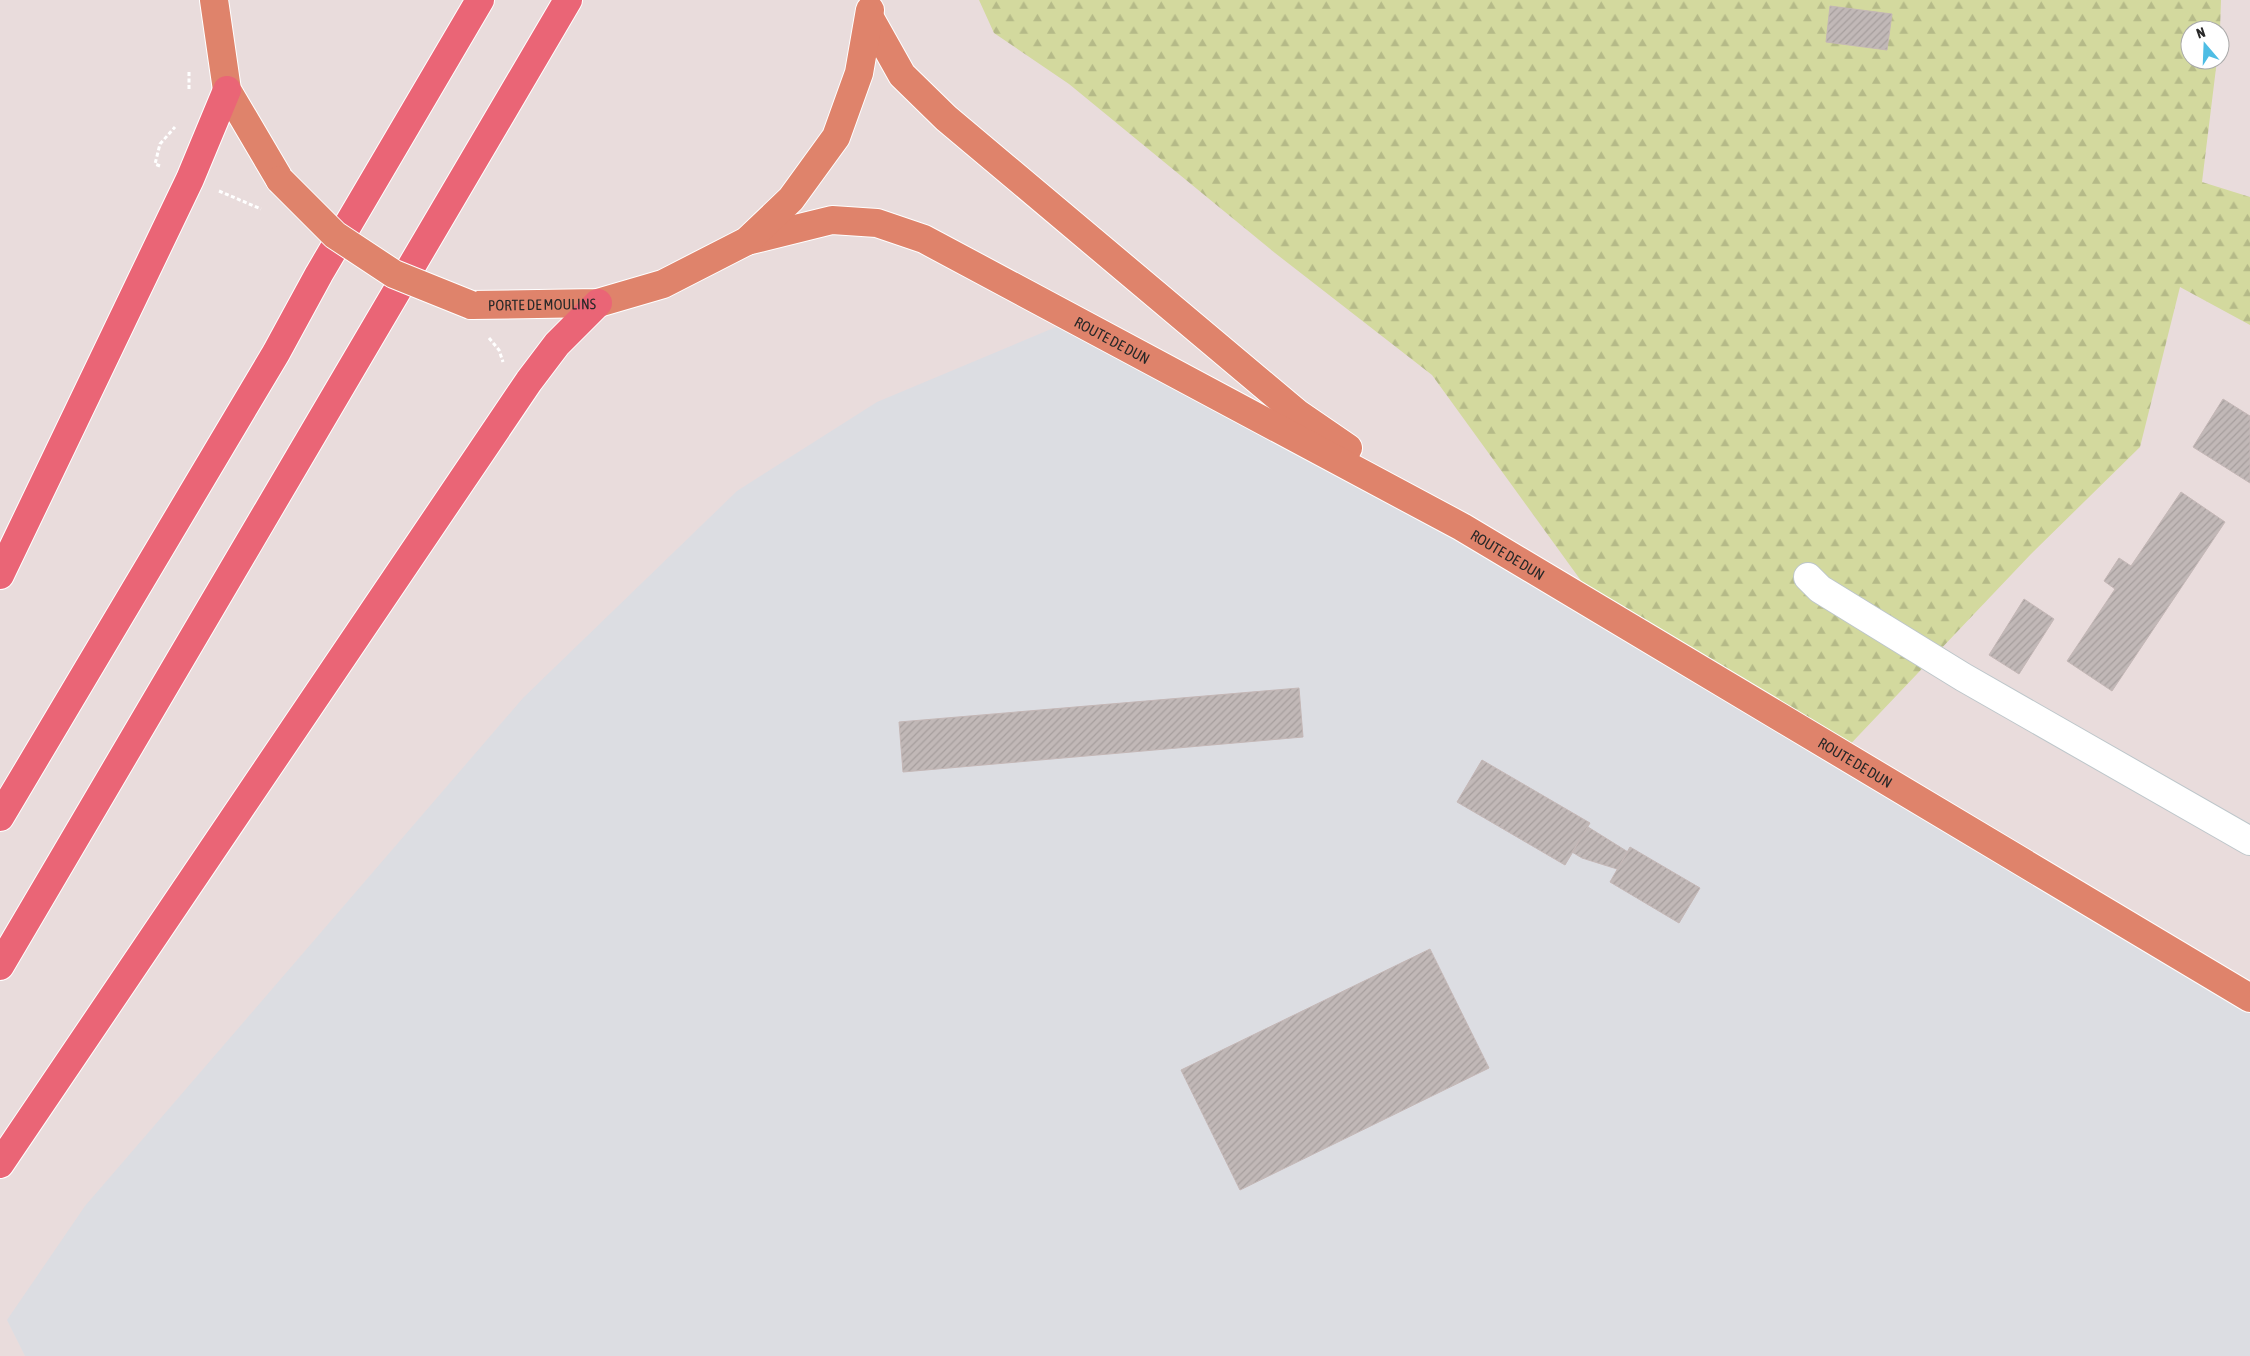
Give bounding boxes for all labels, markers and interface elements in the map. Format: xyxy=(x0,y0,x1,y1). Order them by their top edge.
north arrow xyxy=(2180,20,2230,70)
text: N xyxy=(2194,24,2207,42)
street label: PORTE DE MOULINS xyxy=(488,295,596,313)
street label: ROUTE DE DUN xyxy=(1072,313,1153,367)
street label: ROUTE DE DUN xyxy=(1468,526,1548,583)
street label: ROUTE DE DUN xyxy=(1816,734,1896,791)

